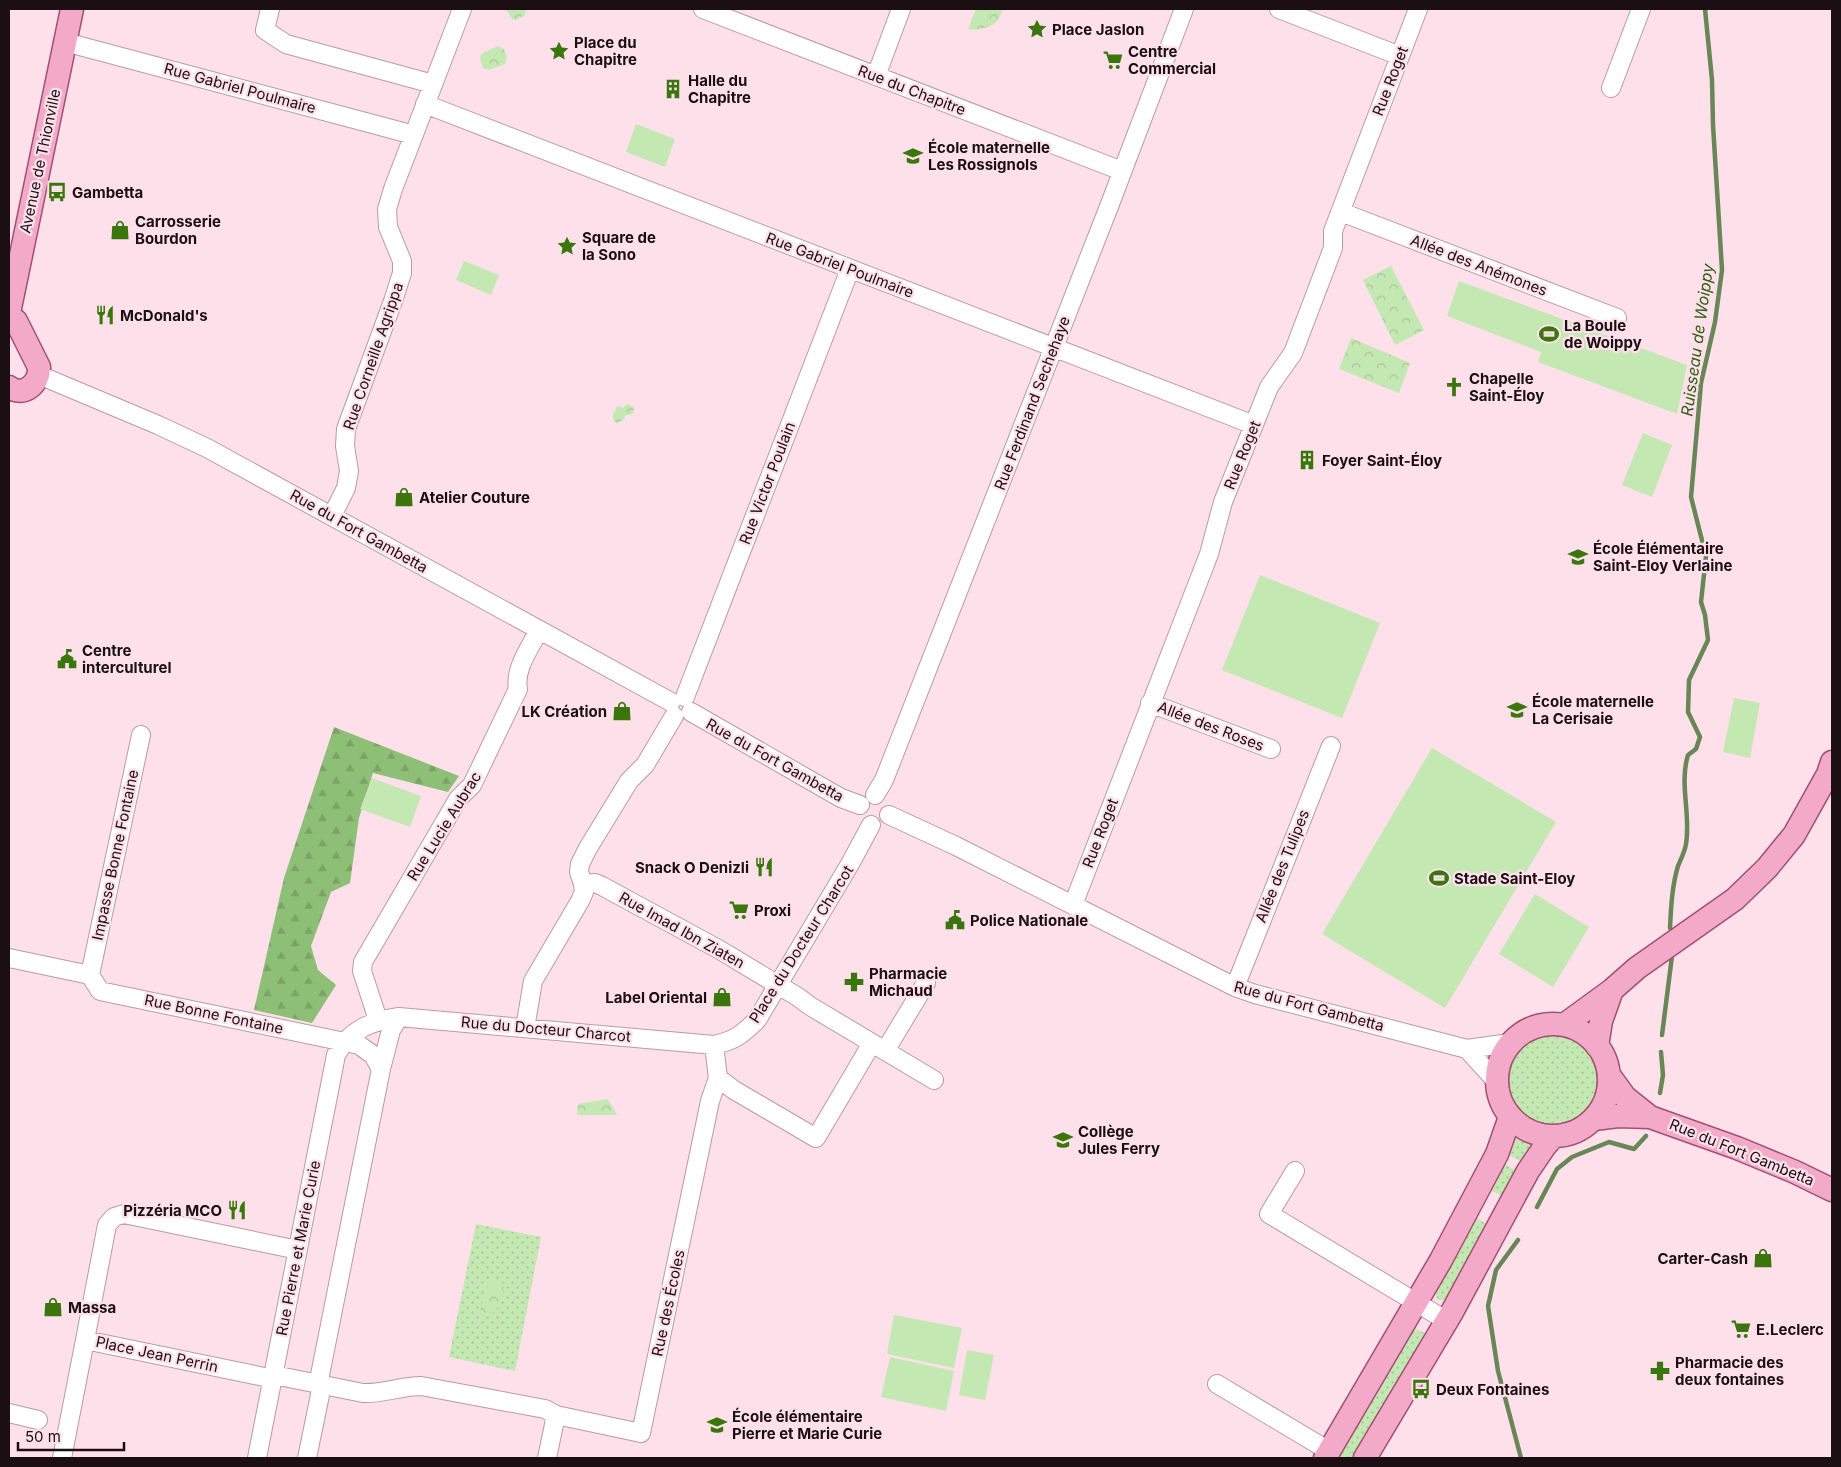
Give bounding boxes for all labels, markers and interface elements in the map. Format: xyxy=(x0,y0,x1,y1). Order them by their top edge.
place icon: Place Jaslon xyxy=(1026,18,1048,40)
place label: Place Jaslon xyxy=(1052,20,1144,39)
place label: Place du Chapitre xyxy=(574,33,637,69)
place icon: Place du Chapitre xyxy=(548,40,570,62)
place label: Centre Commercial xyxy=(1128,42,1216,78)
street label: Rue Roget xyxy=(1368,44,1412,118)
supermarket icon: Centre Commercial xyxy=(1102,49,1124,71)
street label: Rue Gabriel Poulmaire xyxy=(162,59,318,117)
street label: Rue du Chapitre xyxy=(855,61,969,119)
place label: Halle du Chapitre xyxy=(688,71,751,107)
building icon: Halle du Chapitre xyxy=(662,78,684,100)
street label: Avenue de Thionville xyxy=(15,87,65,235)
place label: École maternelle Les Rossignols xyxy=(928,138,1050,174)
school or university icon: École maternelle Les Rossignols xyxy=(902,145,924,167)
bus stop icon: Gambetta xyxy=(46,181,68,203)
place label: Gambetta xyxy=(72,183,143,202)
place label: Carrosserie Bourdon xyxy=(135,212,221,248)
shop icon: Carrosserie Bourdon xyxy=(109,219,131,241)
place label: Square de la Sono xyxy=(582,228,656,264)
street label: Rue Gabriel Poulmaire xyxy=(763,228,917,302)
street label: Allée des Anémones xyxy=(1408,230,1550,300)
place icon: Square de la Sono xyxy=(556,235,578,257)
water label: Ruisseau de Woippy xyxy=(1676,261,1718,418)
street label: Rue Corneille Agrippa xyxy=(339,280,407,432)
restaurant icon: McDonald's xyxy=(94,304,116,326)
place label: McDonald's xyxy=(120,306,208,325)
street label: Rue Ferdinand Sechehaye xyxy=(990,313,1074,493)
place label: La Boule de Woippy xyxy=(1564,316,1642,352)
sports icon: La Boule de Woippy xyxy=(1538,323,1560,345)
place label: Chapelle Saint-Éloy xyxy=(1469,369,1544,405)
church icon: Chapelle Saint-Éloy xyxy=(1443,376,1465,398)
street label: Rue Roget xyxy=(1220,418,1264,492)
street label: Rue Victor Poulain xyxy=(735,419,799,547)
building icon: Foyer Saint-Éloy xyxy=(1296,449,1318,471)
place label: Foyer Saint-Éloy xyxy=(1322,451,1442,470)
street label: Rue du Fort Gambetta xyxy=(287,485,431,577)
shop icon: Atelier Couture xyxy=(393,486,415,508)
place label: Atelier Couture xyxy=(419,488,530,507)
place label: École Élémentaire Saint-Eloy Verlaine xyxy=(1593,539,1733,575)
school or university icon: École Élémentaire Saint-Eloy Verlaine xyxy=(1567,546,1589,568)
place label: Centre interculturel xyxy=(82,641,171,677)
public building icon: Centre interculturel xyxy=(56,648,78,670)
place label: École maternelle La Cerisaie xyxy=(1532,692,1654,728)
street label: Allée des Roses xyxy=(1155,697,1267,755)
school or university icon: École maternelle La Cerisaie xyxy=(1506,699,1528,721)
shop icon: LK Création xyxy=(611,700,633,722)
place label: LK Création xyxy=(521,702,607,721)
street label: Rue du Fort Gambetta xyxy=(703,714,847,806)
street label: Impasse Bonne Fontaine xyxy=(88,768,142,942)
street label: Rue Lucie Aubrac xyxy=(403,768,485,884)
street label: Rue Roget xyxy=(1078,796,1122,870)
street label: Allée des Tulipes xyxy=(1251,807,1313,925)
restaurant icon: Snack O Denizli xyxy=(753,856,775,878)
place label: Snack O Denizli xyxy=(635,858,749,877)
street label: Place du Docteur Charcot xyxy=(745,862,857,1026)
sports icon: Stade Saint-Eloy xyxy=(1428,867,1450,889)
place label: Stade Saint-Eloy xyxy=(1454,869,1575,888)
street label: Rue Imad Ibn Ziaten xyxy=(616,888,748,972)
supermarket icon: Proxi xyxy=(728,899,750,921)
place label: Proxi xyxy=(754,901,791,920)
public building icon: Police Nationale xyxy=(944,909,966,931)
place label: Police Nationale xyxy=(970,911,1088,930)
place label: Pharmacie Michaud xyxy=(869,964,947,1000)
pharmacy icon: Pharmacie Michaud xyxy=(843,971,865,993)
street label: Rue du Fort Gambetta xyxy=(1232,977,1386,1035)
shop icon: Label Oriental xyxy=(711,986,733,1008)
place label: Label Oriental xyxy=(605,988,707,1007)
street label: Rue Bonne Fontaine xyxy=(143,990,285,1038)
street label: Rue du Docteur Charcot xyxy=(460,1012,632,1046)
street label: Rue du Fort Gambetta xyxy=(1667,1114,1817,1190)
place label: Collège Jules Ferry xyxy=(1078,1122,1160,1158)
school or university icon: Collège Jules Ferry xyxy=(1052,1129,1074,1151)
street label: Rue Pierre et Marie Curie xyxy=(272,1159,324,1337)
restaurant icon: Pizzéria MCO xyxy=(226,1199,248,1221)
place label: Pizzéria MCO xyxy=(123,1201,222,1220)
shop icon: Carter-Cash xyxy=(1752,1247,1774,1269)
street label: Rue des Écoles xyxy=(647,1248,689,1358)
place label: Carter-Cash xyxy=(1657,1249,1748,1268)
shop icon: Massa xyxy=(42,1296,64,1318)
place label: Massa xyxy=(68,1298,116,1317)
supermarket icon: E.Leclerc xyxy=(1730,1318,1752,1340)
place label: E.Leclerc xyxy=(1756,1320,1824,1339)
street label: Place Jean Perrin xyxy=(94,1332,220,1376)
place label: Pharmacie des deux fontaines xyxy=(1675,1353,1784,1389)
pharmacy icon: Pharmacie des deux fontaines xyxy=(1649,1360,1671,1382)
bus stop icon: Deux Fontaines xyxy=(1410,1378,1432,1400)
place label: Deux Fontaines xyxy=(1436,1380,1549,1399)
place label: École élémentaire Pierre et Marie Curie xyxy=(732,1407,882,1443)
school or university icon: École élémentaire Pierre et Marie Curie xyxy=(706,1414,728,1436)
scale bar xyxy=(18,1420,124,1452)
text: 50 m xyxy=(25,1427,61,1446)

